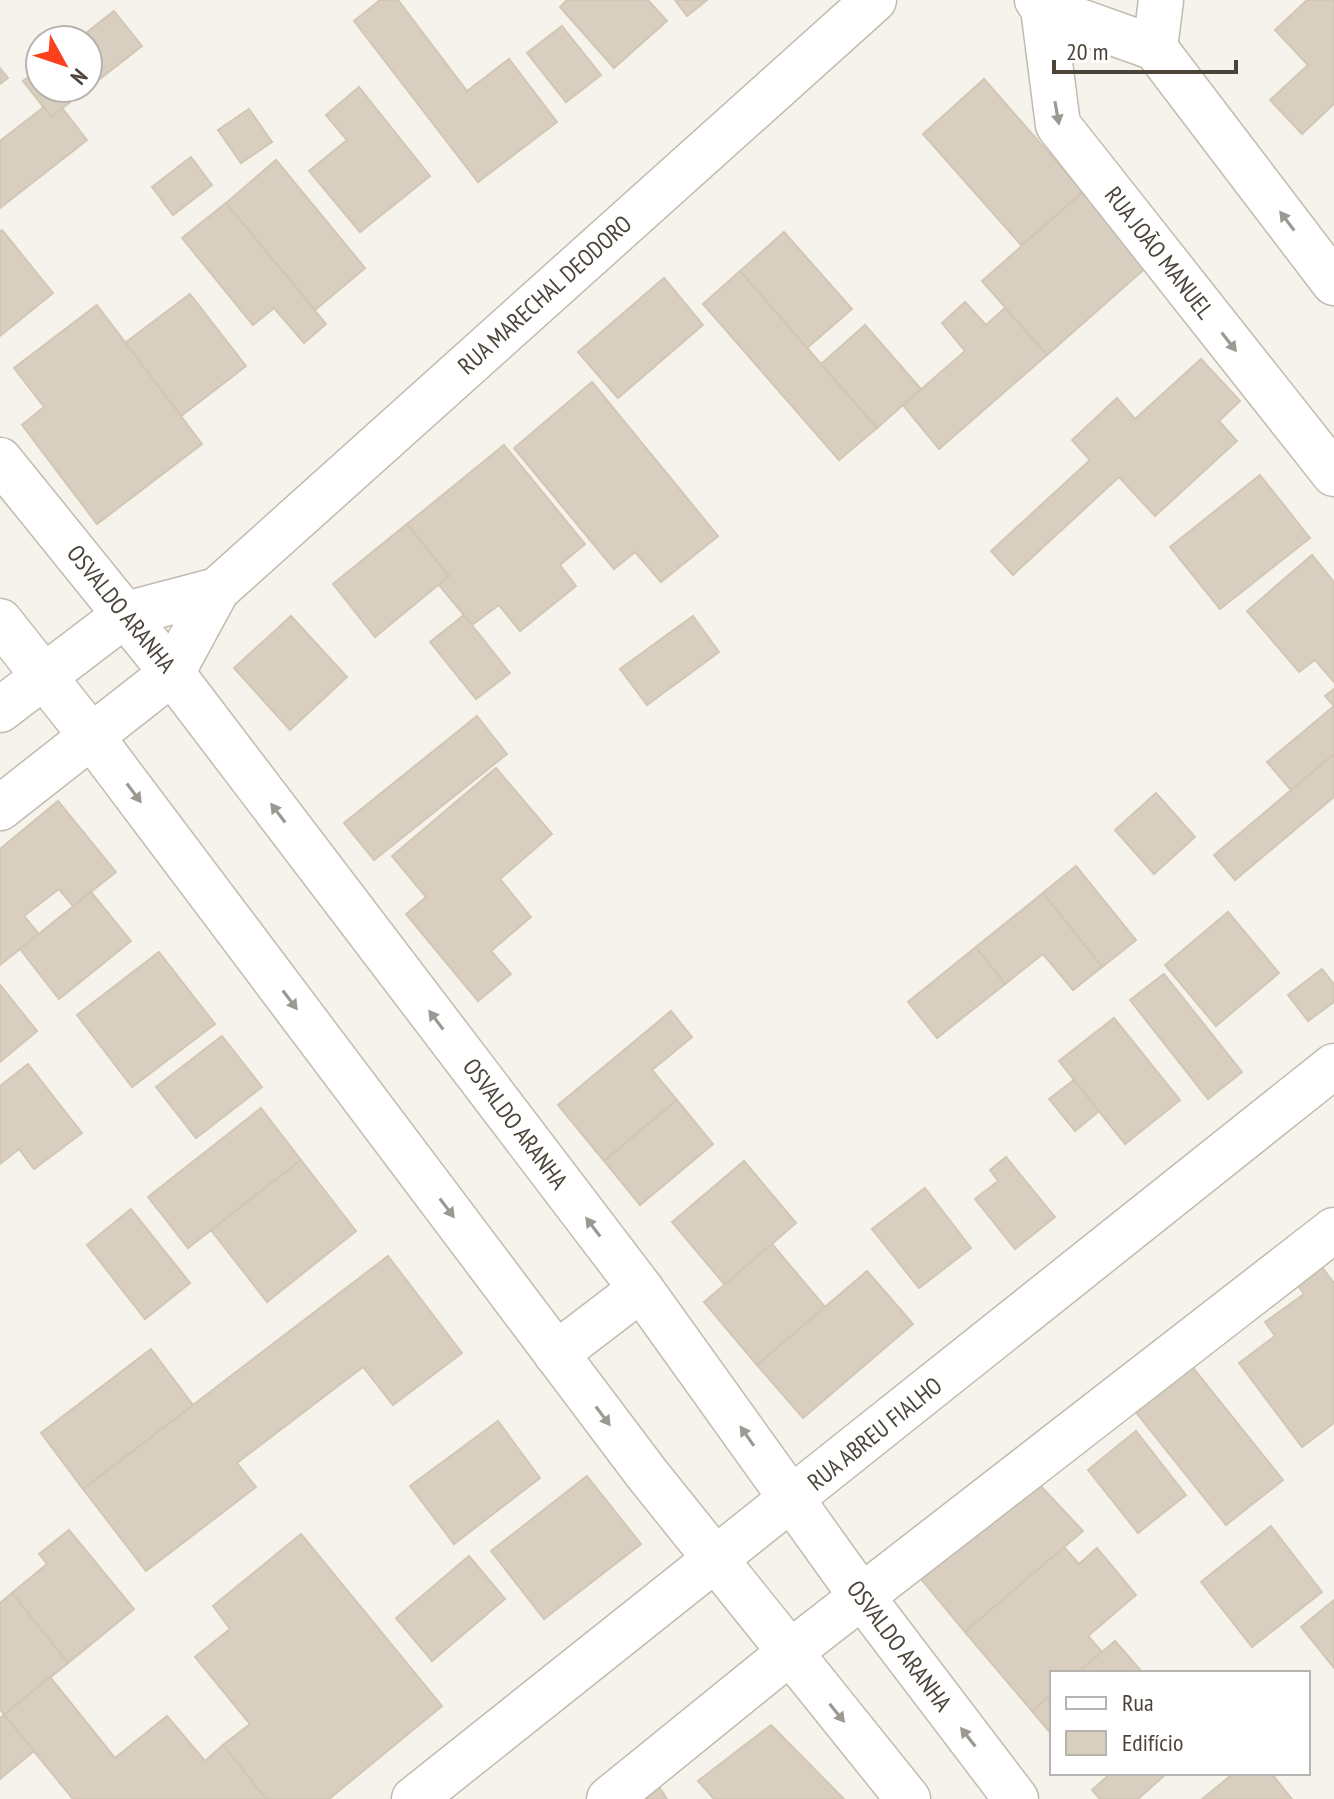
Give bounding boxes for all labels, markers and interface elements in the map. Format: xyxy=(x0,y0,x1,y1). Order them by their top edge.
north arrow xyxy=(24,24,104,104)
scale bar xyxy=(1054,24,1236,74)
text: 20 m xyxy=(1066,36,1108,67)
text: N xyxy=(65,63,94,90)
one-way arrow xyxy=(1051,101,1063,126)
street label: RUA JOÃO MANUEL xyxy=(1098,180,1221,325)
street label: RUA MARECHAL DEODORO xyxy=(451,208,638,381)
one-way arrow xyxy=(1279,210,1295,231)
one-way arrow xyxy=(1220,332,1237,352)
street label: OSVALDO ARANHA xyxy=(60,538,183,680)
one-way arrow xyxy=(126,782,141,803)
one-way arrow xyxy=(271,803,287,823)
one-way arrow xyxy=(282,990,298,1010)
one-way arrow xyxy=(428,1010,444,1030)
street label: OSVALDO ARANHA xyxy=(456,1052,575,1196)
one-way arrow xyxy=(438,1198,454,1218)
one-way arrow xyxy=(586,1216,602,1237)
street label: RUA ABREU FIALHO xyxy=(801,1370,948,1497)
one-way arrow xyxy=(595,1405,611,1426)
one-way arrow xyxy=(740,1425,756,1446)
street label: OSVALDO ARANHA xyxy=(840,1574,959,1718)
legend xyxy=(1050,1671,1310,1775)
text: Rua xyxy=(1122,1687,1154,1718)
one-way arrow xyxy=(829,1703,846,1724)
one-way arrow xyxy=(961,1727,977,1747)
text: Edifício xyxy=(1122,1727,1183,1758)

